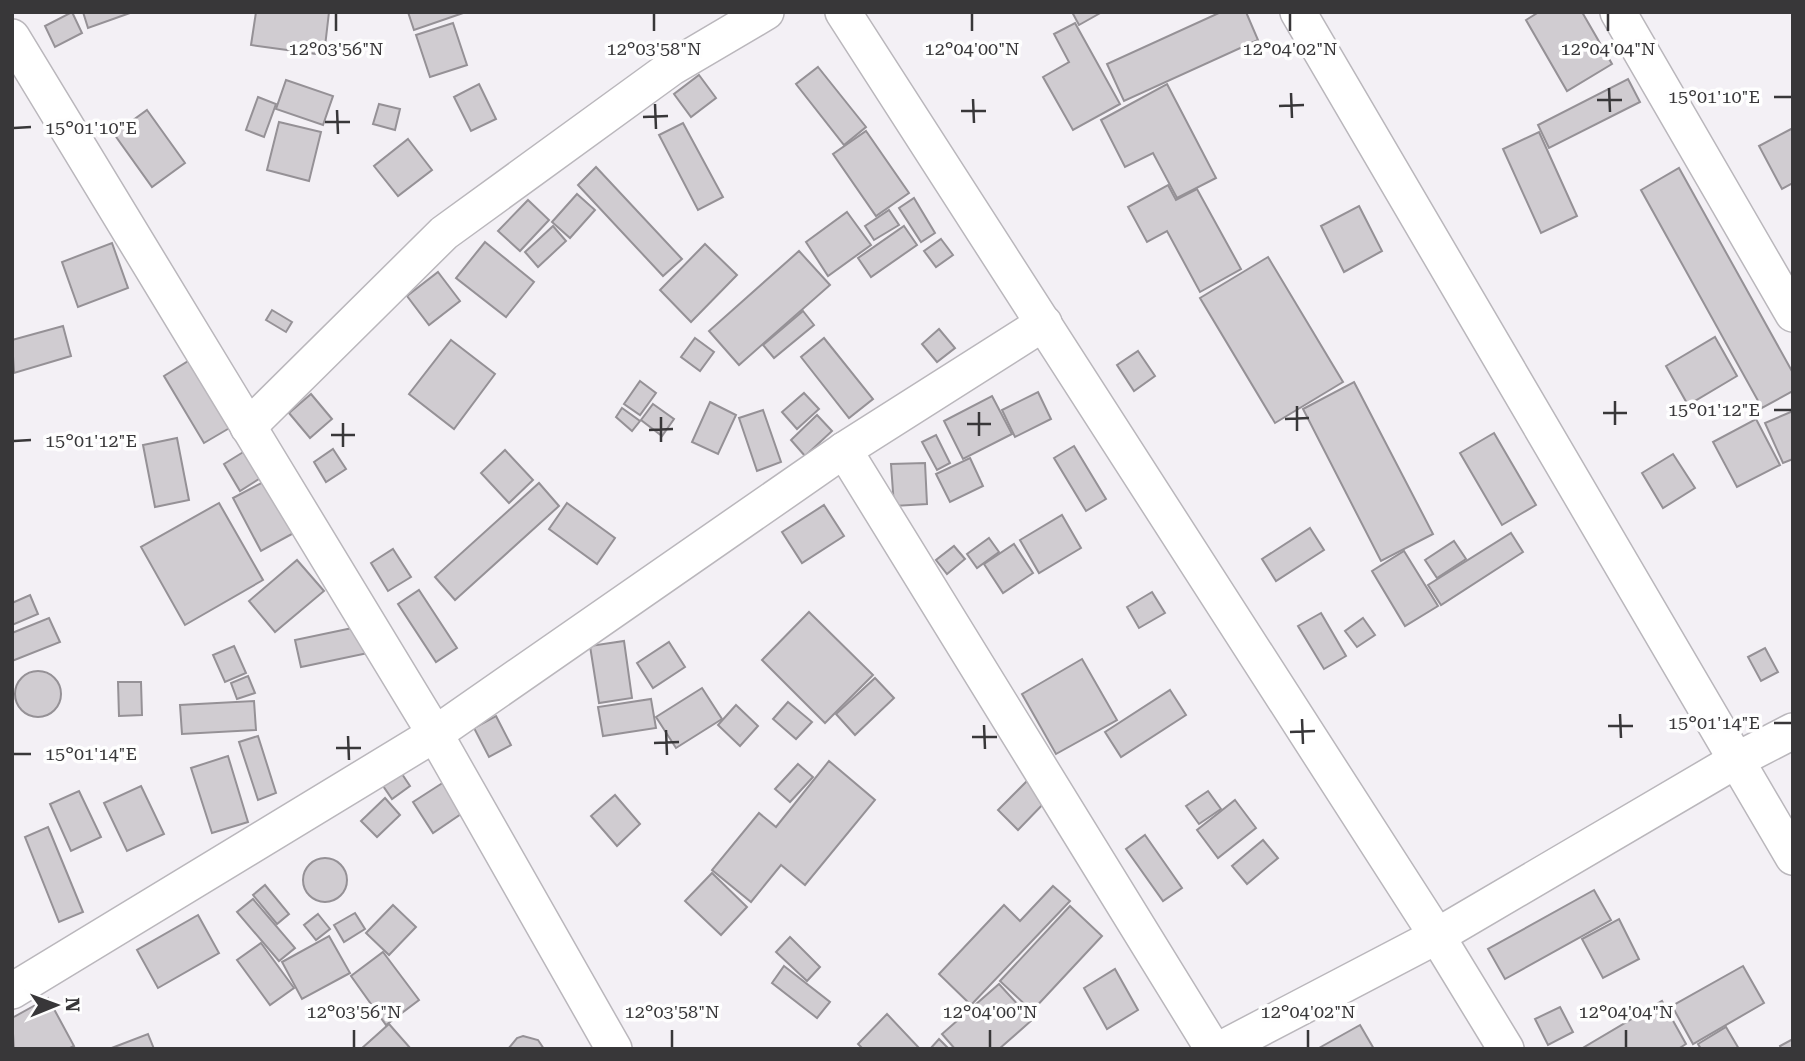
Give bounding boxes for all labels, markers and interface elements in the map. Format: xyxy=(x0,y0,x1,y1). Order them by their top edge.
text: 12°03'56"N xyxy=(289,38,383,59)
text: 12°03'58"N xyxy=(607,38,701,59)
text: 12°04'00"N xyxy=(925,38,1019,59)
text: 12°04'02"N xyxy=(1243,38,1337,59)
text: 12°04'04"N xyxy=(1561,38,1655,59)
text: 15°01'10"E xyxy=(1668,86,1760,107)
text: 15°01'10"E xyxy=(45,117,137,138)
text: 15°01'12"E xyxy=(1668,399,1760,420)
text: 15°01'12"E xyxy=(45,430,137,451)
text: 15°01'14"E xyxy=(1668,712,1760,733)
text: 15°01'14"E xyxy=(45,743,137,764)
north arrow xyxy=(21,970,91,1040)
text: N xyxy=(61,997,84,1013)
text: 12°03'56"N xyxy=(307,1001,401,1022)
text: 12°03'58"N xyxy=(625,1001,719,1022)
text: 12°04'00"N xyxy=(943,1001,1037,1022)
text: 12°04'02"N xyxy=(1261,1001,1355,1022)
text: 12°04'04"N xyxy=(1579,1001,1673,1022)

